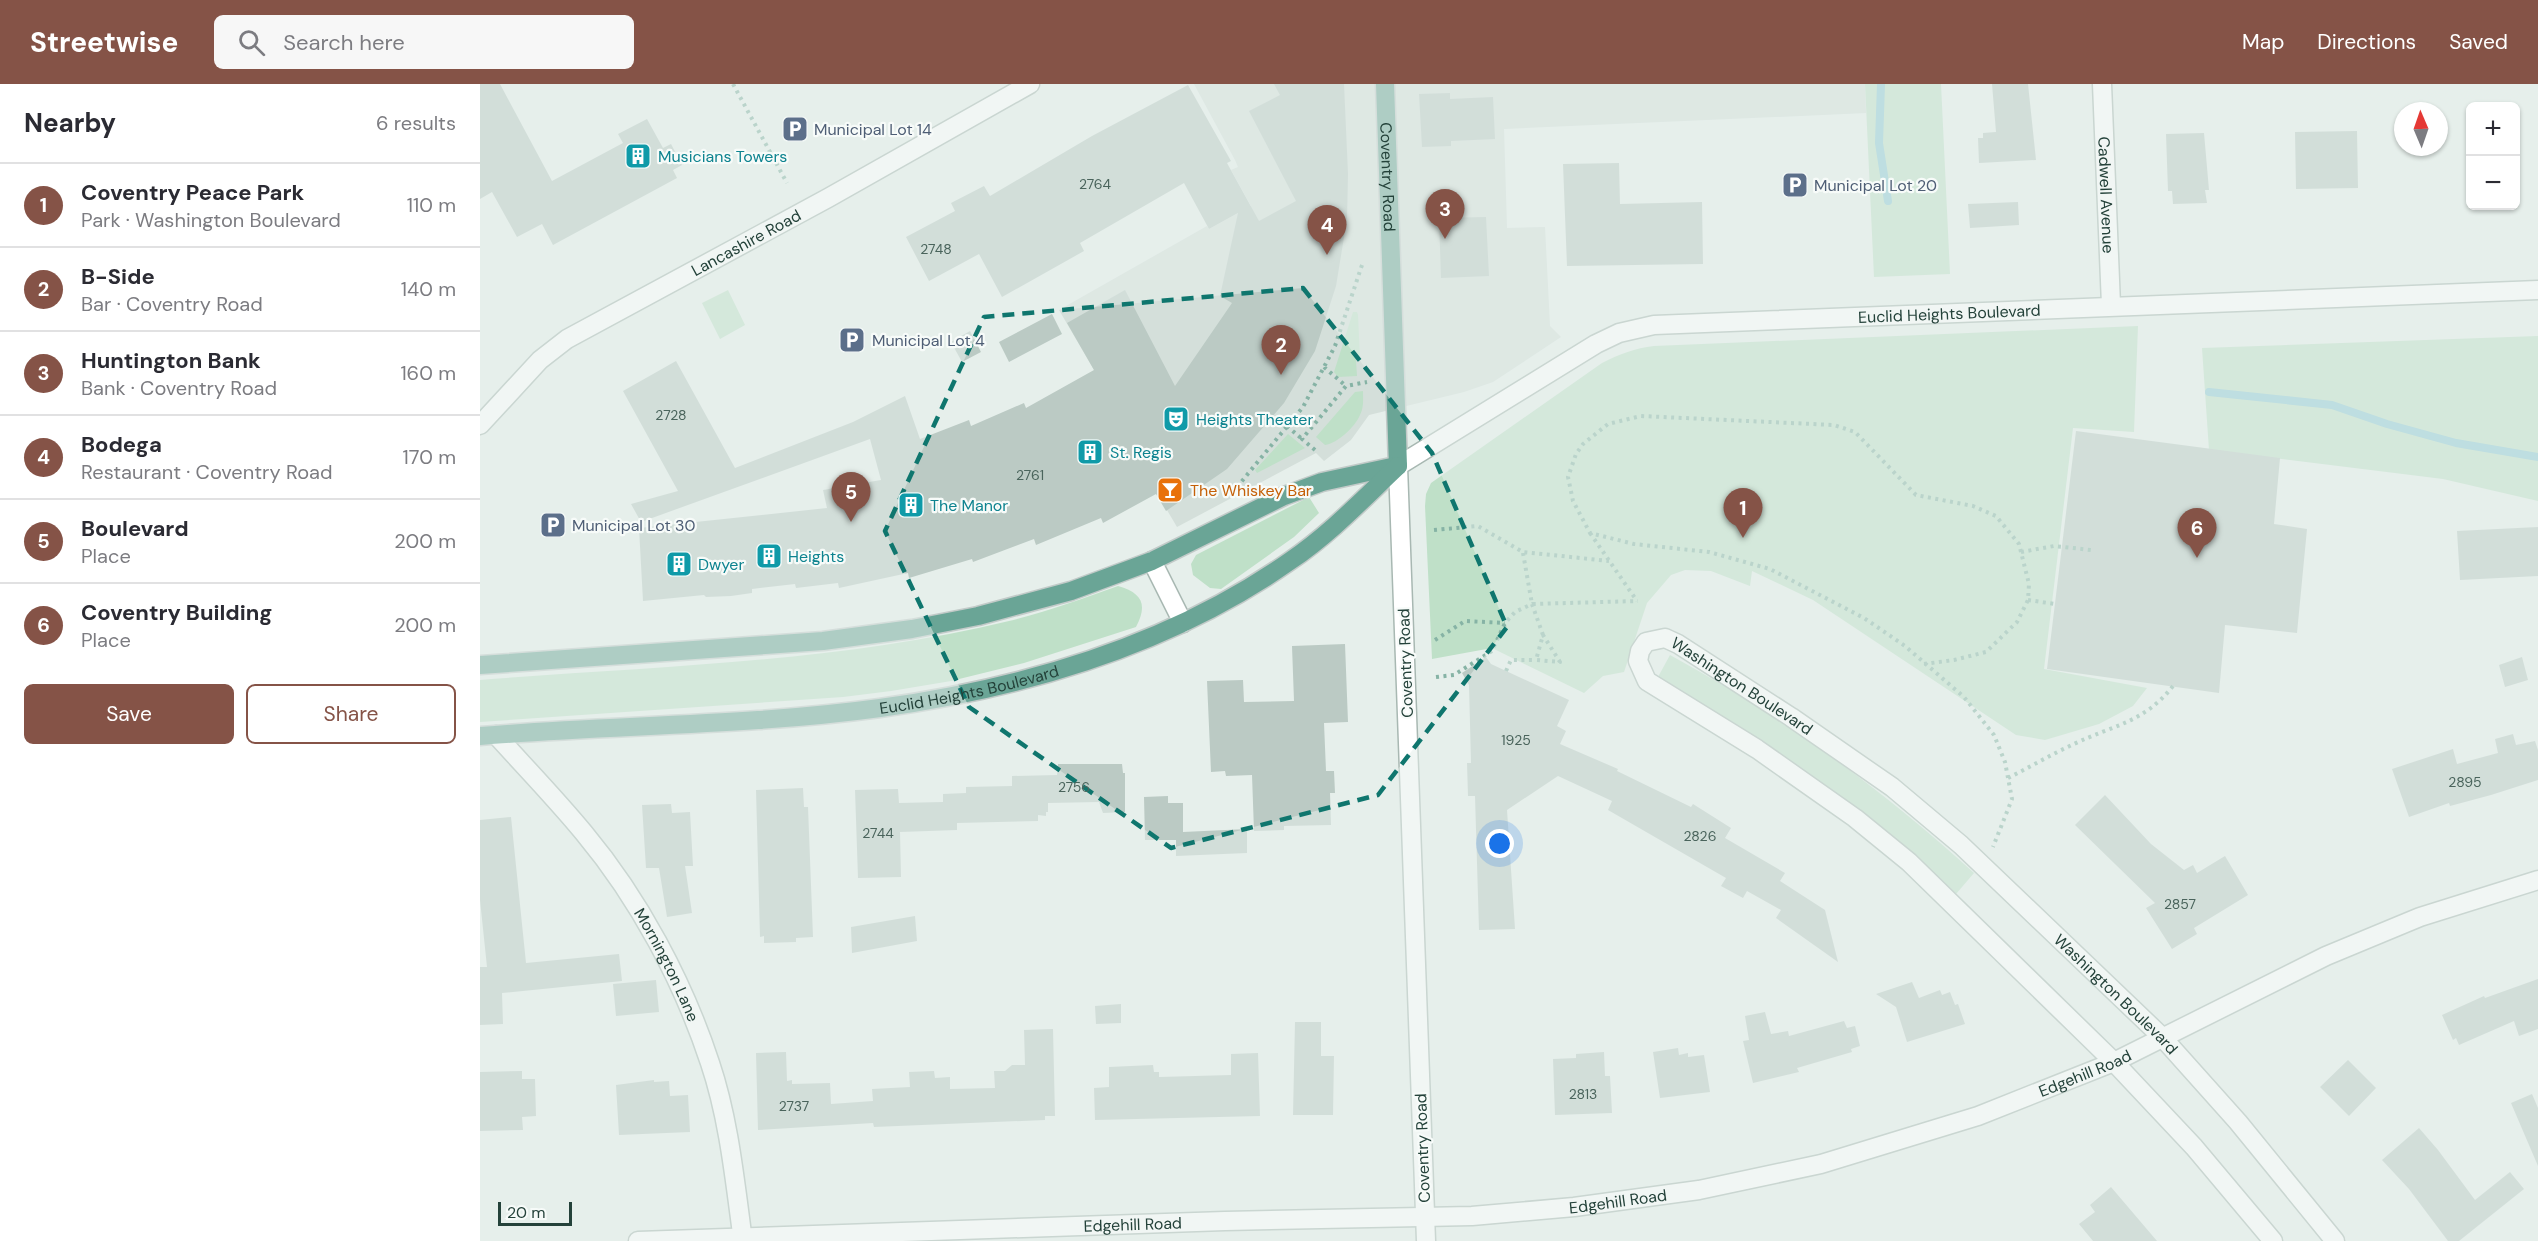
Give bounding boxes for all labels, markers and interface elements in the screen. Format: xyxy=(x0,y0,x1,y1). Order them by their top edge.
search box xyxy=(214,15,634,69)
text: Streetwise xyxy=(30,24,178,61)
icon: search xyxy=(235,26,268,59)
text: Search here xyxy=(283,28,405,57)
text: Map xyxy=(2242,28,2284,56)
text: Directions xyxy=(2317,28,2416,56)
text: Saved xyxy=(2449,28,2508,56)
north arrow xyxy=(2394,102,2448,156)
map controls xyxy=(2466,102,2520,210)
button: + xyxy=(2466,102,2520,156)
text: Nearby xyxy=(24,106,116,140)
text: 6 results xyxy=(376,110,456,136)
parking icon: Municipal Lot 14 xyxy=(780,114,810,144)
place label: Municipal Lot 14 xyxy=(814,119,932,140)
street label: Coventry Road xyxy=(1375,122,1400,232)
street label: Cadwell Avenue xyxy=(2093,136,2119,254)
building icon: Musicians Towers xyxy=(623,141,653,171)
place label: Musicians Towers xyxy=(658,146,787,167)
button: − xyxy=(2466,156,2520,210)
parking icon: Municipal Lot 20 xyxy=(1780,170,1810,200)
house number: 2764 xyxy=(1079,175,1112,193)
place label: Municipal Lot 20 xyxy=(1814,175,1937,196)
text: Coventry Peace Park xyxy=(81,178,304,207)
pin: 3 xyxy=(1426,190,1464,239)
text: 1 xyxy=(40,192,47,218)
text: 110 m xyxy=(407,192,456,218)
street label: Lancashire Road xyxy=(688,205,805,281)
pin: 4 xyxy=(1308,206,1346,255)
text: Park · Washington Boulevard xyxy=(81,207,341,233)
house number: 2748 xyxy=(920,240,952,258)
text: B-Side xyxy=(81,262,155,291)
text: 2 xyxy=(38,276,49,302)
text: 140 m xyxy=(401,276,456,302)
text: Bar · Coventry Road xyxy=(81,291,263,317)
street label: Euclid Heights Boulevard xyxy=(1858,300,2041,328)
parking icon: Municipal Lot 4 xyxy=(837,325,867,355)
pin: 2 xyxy=(1262,326,1300,375)
place label: Municipal Lot 4 xyxy=(872,330,985,351)
text: Huntington Bank xyxy=(81,346,261,375)
text: 3 xyxy=(37,360,50,386)
text: 160 m xyxy=(400,360,456,386)
text: Bank · Coventry Road xyxy=(81,375,277,401)
theatre icon: Heights Theater xyxy=(1161,404,1191,434)
house number: 2728 xyxy=(655,406,687,424)
place label: Heights Theater xyxy=(1196,409,1313,430)
text: Bodega xyxy=(81,430,162,459)
building icon: St. Regis xyxy=(1075,437,1105,467)
place label: St. Regis xyxy=(1110,442,1172,463)
text: 4 xyxy=(37,444,50,470)
text: 170 m xyxy=(403,444,456,470)
text: Restaurant · Coventry Road xyxy=(81,459,332,485)
house number: 2761 xyxy=(1016,466,1044,484)
pin: 5 xyxy=(832,472,871,522)
bar icon: The Whiskey Bar xyxy=(1155,475,1185,505)
place label: The Whiskey Bar xyxy=(1190,480,1312,501)
pin: 1 xyxy=(1724,488,1762,538)
building icon: The Manor xyxy=(896,490,926,520)
place label: The Manor xyxy=(930,495,1008,516)
pin: 6 xyxy=(2178,508,2216,558)
parking icon: Municipal Lot 30 xyxy=(538,510,568,540)
text: Boulevard xyxy=(81,514,189,543)
place label: Municipal Lot 30 xyxy=(572,515,695,536)
text: 5 xyxy=(37,528,50,554)
text: 200 m xyxy=(394,528,456,554)
building icon: Heights xyxy=(754,541,784,571)
text: Place xyxy=(81,543,131,569)
place label: Heights xyxy=(788,546,844,567)
building icon: Dwyer xyxy=(664,549,694,579)
place label: Dwyer xyxy=(698,554,744,575)
text: Coventry Building xyxy=(81,598,272,627)
street label: Coventry Road xyxy=(1393,608,1418,718)
text: 6 xyxy=(37,612,50,638)
text: 200 m xyxy=(394,612,456,638)
text: Place xyxy=(81,627,131,653)
street label: Washington Boulevard xyxy=(1667,632,1817,740)
street label: Euclid Heights Boulevard xyxy=(878,660,1061,719)
button: Save xyxy=(24,684,234,744)
button: Share xyxy=(246,684,456,744)
house number: 1925 xyxy=(1501,731,1531,749)
house number: 2895 xyxy=(2448,773,2482,791)
house number: 2756 xyxy=(1058,778,1090,796)
house number: 2744 xyxy=(862,824,894,842)
house number: 2826 xyxy=(1684,827,1716,845)
your location xyxy=(1485,829,1514,858)
house number: 2857 xyxy=(2164,895,2196,913)
street label: Mornington Lane xyxy=(629,904,704,1025)
street label: Washington Boulevard xyxy=(2049,929,2182,1059)
street label: Edgehill Road xyxy=(2036,1045,2135,1102)
house number: 2813 xyxy=(1569,1085,1597,1103)
street label: Coventry Road xyxy=(1410,1093,1435,1203)
house number: 2737 xyxy=(779,1097,809,1115)
street label: Edgehill Road xyxy=(1568,1184,1668,1218)
scale bar xyxy=(498,1199,572,1226)
text: 20 m xyxy=(507,1202,546,1223)
street label: Edgehill Road xyxy=(1083,1212,1182,1237)

